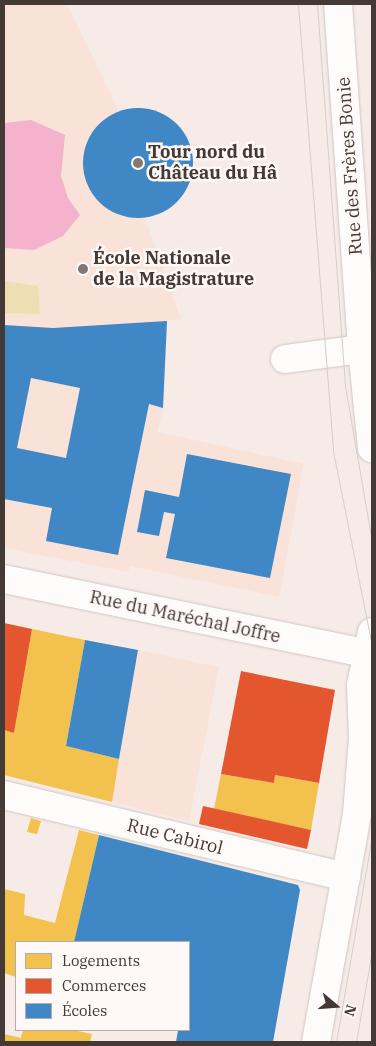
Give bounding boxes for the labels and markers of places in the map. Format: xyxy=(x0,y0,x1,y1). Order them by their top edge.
place label: Tour nord du Château du Hâ xyxy=(148,142,277,184)
marker: Tour nord du Château du Hâ xyxy=(132,157,144,169)
place label: École Nationale de la Magistrature xyxy=(93,248,254,290)
marker: École Nationale de la Magistrature xyxy=(77,263,89,275)

